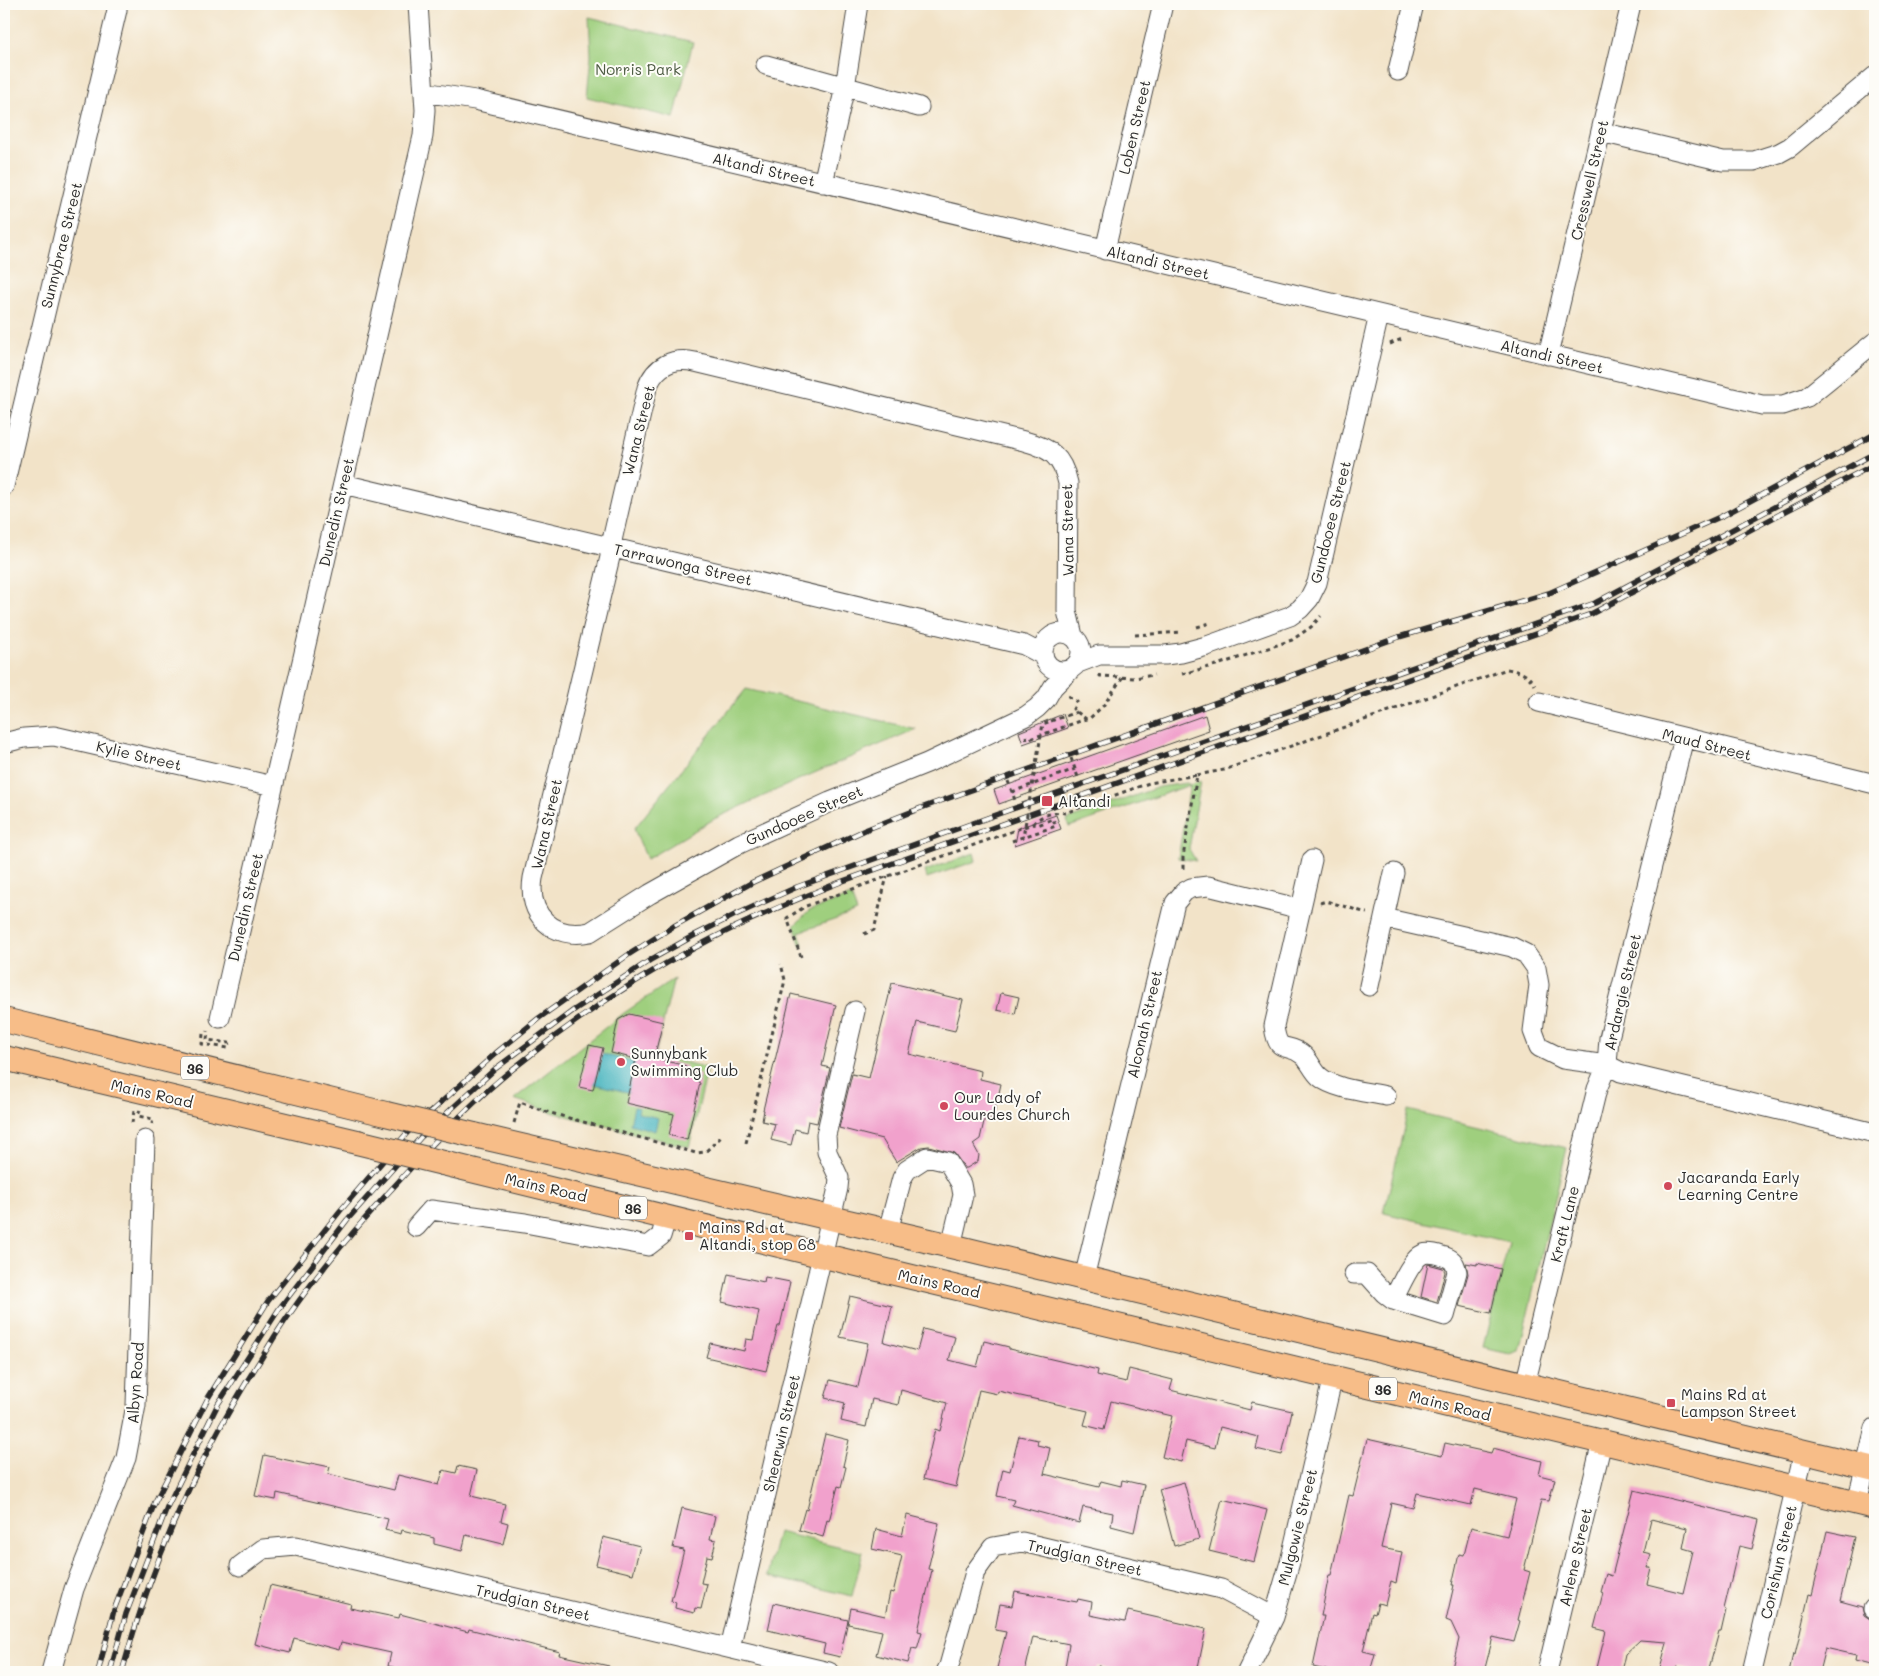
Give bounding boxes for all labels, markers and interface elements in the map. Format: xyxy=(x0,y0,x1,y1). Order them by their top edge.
park label: Norris Park xyxy=(595,59,681,79)
street label: Loben Street xyxy=(1113,78,1155,176)
street label: Cresswell Street xyxy=(1565,118,1613,242)
street label: Altandi Street xyxy=(711,147,817,191)
street label: Sunnybrae Street xyxy=(36,180,86,310)
street label: Altandi Street xyxy=(1105,240,1211,284)
street label: Altandi Street xyxy=(1499,334,1605,378)
street label: Wana Street xyxy=(617,383,659,477)
street label: Dunedin Street xyxy=(314,456,358,568)
street label: Gundooee Street xyxy=(1305,458,1355,586)
street label: Wana Street xyxy=(1056,483,1078,577)
street label: Tarrawonga Street xyxy=(612,538,754,590)
street label: Maud Street xyxy=(1660,723,1754,765)
street label: Kylie Street xyxy=(94,735,184,775)
street label: Wana Street xyxy=(526,777,566,871)
street label: Gundooee Street xyxy=(742,780,866,850)
place label: Altandi xyxy=(1058,791,1111,811)
marker: Altandi xyxy=(1040,794,1054,808)
street label: Dunedin Street xyxy=(223,851,267,963)
street label: Ardargie Street xyxy=(1599,932,1645,1052)
street label: Alconah Street xyxy=(1122,968,1166,1080)
place label: Sunnybank Swimming Club xyxy=(631,1043,738,1080)
road number: 36 xyxy=(181,1056,209,1080)
marker: Sunnybank Swimming Club xyxy=(615,1056,627,1068)
street label: Mains Road xyxy=(109,1074,195,1112)
place label: Our Lady of Lourdes Church xyxy=(954,1087,1070,1124)
marker: Our Lady of Lourdes Church xyxy=(938,1100,950,1112)
place label: Jacaranda Early Learning Centre xyxy=(1678,1167,1800,1204)
street label: Mains Road xyxy=(503,1168,589,1206)
marker: Jacaranda Early Learning Centre xyxy=(1662,1180,1674,1192)
street label: Kraft Lane xyxy=(1545,1184,1583,1264)
road number: 36 xyxy=(619,1196,647,1220)
place label: Mains Rd at Altandi, stop 68 xyxy=(699,1217,816,1254)
marker: Mains Rd at Altandi, stop 68 xyxy=(683,1230,695,1242)
street label: Mains Road xyxy=(896,1264,982,1302)
street label: Albyn Road xyxy=(122,1341,148,1425)
street label: Shearwin Street xyxy=(758,1372,804,1494)
road number: 36 xyxy=(1369,1378,1397,1400)
place label: Mains Rd at Lampson Street xyxy=(1681,1384,1797,1421)
street label: Mains Road xyxy=(1407,1385,1493,1425)
marker: Mains Rd at Lampson Street xyxy=(1665,1397,1677,1409)
street label: Mulgowie Street xyxy=(1273,1467,1321,1587)
street label: Corishun Street xyxy=(1755,1503,1801,1621)
street label: Arlene Street xyxy=(1554,1505,1596,1609)
street label: Trudgian Street xyxy=(1026,1534,1144,1580)
street label: Trudgian Street xyxy=(474,1579,592,1625)

